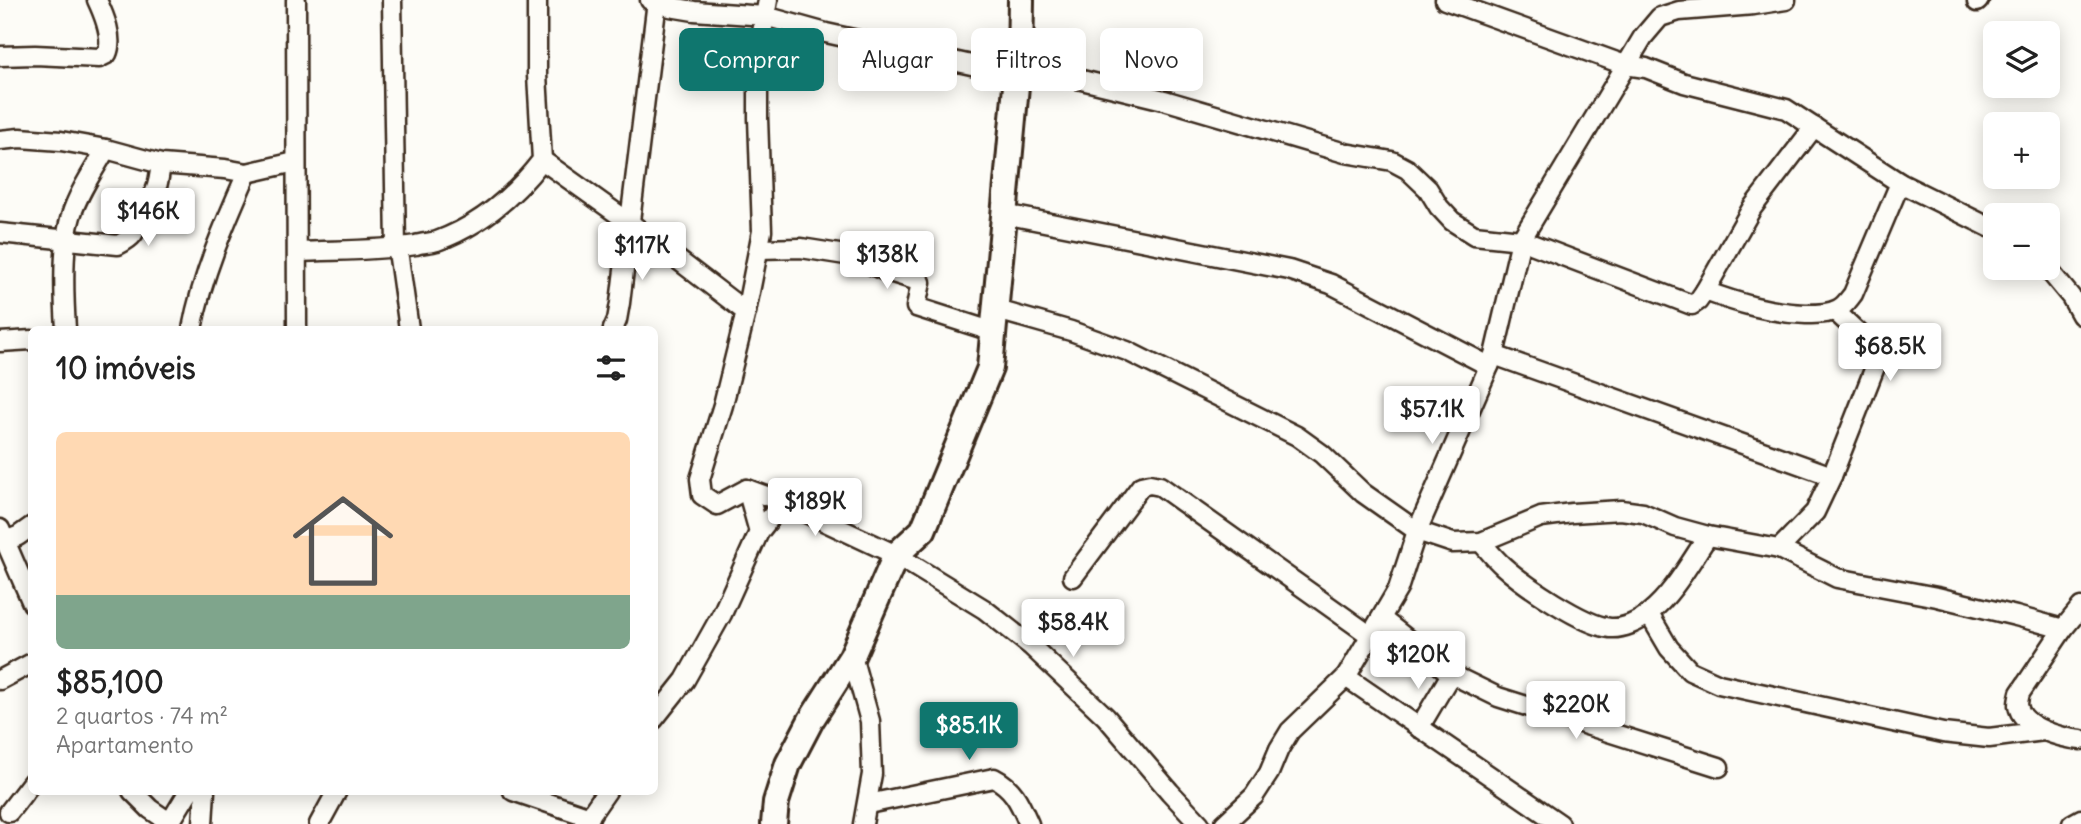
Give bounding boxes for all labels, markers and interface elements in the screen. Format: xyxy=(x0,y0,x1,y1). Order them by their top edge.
map controls xyxy=(1983,21,2060,280)
button: layers xyxy=(1983,21,2060,98)
chip: Comprar xyxy=(679,28,824,91)
chip: Alugar xyxy=(838,28,957,91)
chip: Filtros xyxy=(971,28,1086,91)
chip: Novo xyxy=(1100,28,1203,91)
button: + xyxy=(1983,112,2060,189)
pin: $146K xyxy=(99,188,197,248)
text: $146K xyxy=(117,196,179,225)
button: − xyxy=(1983,203,2060,280)
pin: $117K xyxy=(593,222,691,282)
text: $117K xyxy=(614,230,670,259)
pin: $138K xyxy=(838,232,936,291)
text: $138K xyxy=(856,239,918,268)
pin: $68.5K xyxy=(1833,324,1947,383)
text: $68.5K xyxy=(1854,331,1926,360)
text: 10 imóveis xyxy=(56,349,196,387)
icon: filters xyxy=(592,349,630,387)
pin: $57.1K xyxy=(1375,386,1489,446)
text: $57.1K xyxy=(1400,394,1464,423)
icon: home xyxy=(280,478,406,604)
pin: $189K xyxy=(766,478,864,538)
text: $189K xyxy=(784,486,846,515)
pin: $58.4K xyxy=(1016,600,1130,659)
text: $58.4K xyxy=(1037,607,1109,636)
pin: $120K xyxy=(1369,632,1467,691)
text: $120K xyxy=(1386,639,1450,668)
text: $85,100 xyxy=(56,663,164,701)
pin: $220K xyxy=(1527,682,1625,741)
text: $220K xyxy=(1542,689,1610,718)
text: 2 quartos · 74 m² xyxy=(56,701,228,730)
pin: $85.1K xyxy=(912,702,1026,762)
text: $85.1K xyxy=(936,710,1002,739)
text: Apartamento xyxy=(56,730,194,759)

